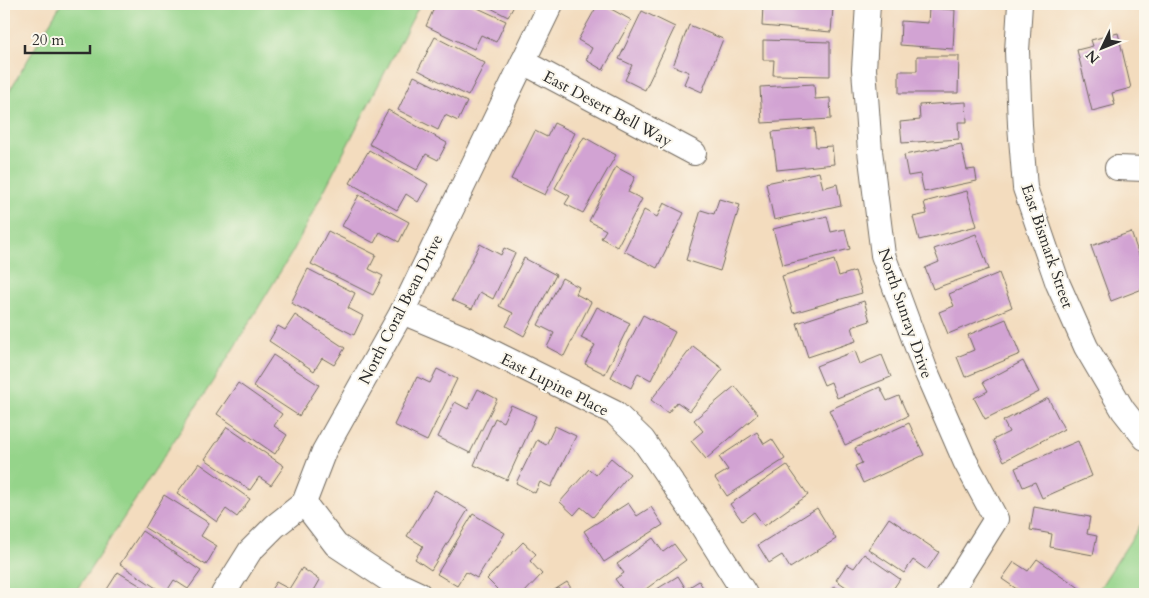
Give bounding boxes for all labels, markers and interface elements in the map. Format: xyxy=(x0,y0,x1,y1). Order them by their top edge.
scale bar xyxy=(25,22,90,54)
north arrow xyxy=(1076,22,1126,72)
text: 20 m xyxy=(32,30,64,50)
text: N xyxy=(1082,46,1104,67)
street label: East Desert Bell Way xyxy=(539,66,676,152)
street label: East Bismark Street xyxy=(1016,181,1079,311)
street label: North Coral Bean Drive xyxy=(354,231,448,388)
street label: North Sunray Drive xyxy=(872,245,938,381)
street label: East Lupine Place xyxy=(497,348,612,422)

